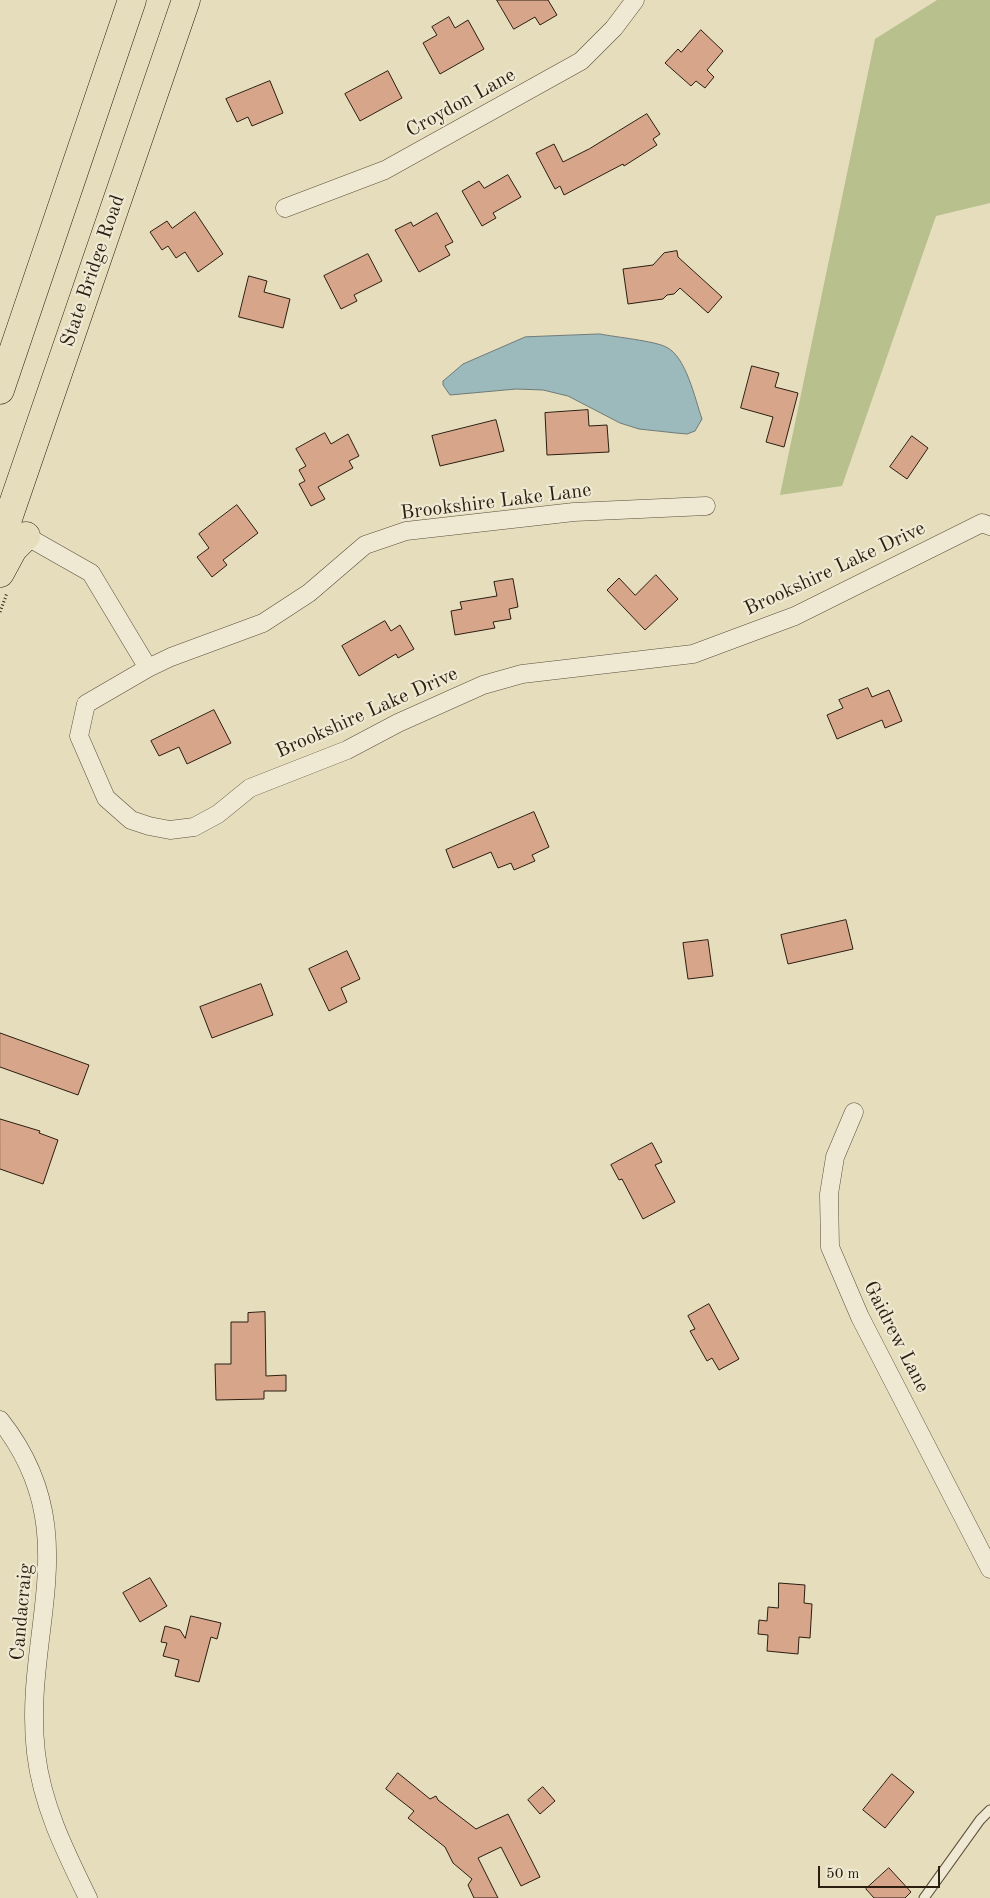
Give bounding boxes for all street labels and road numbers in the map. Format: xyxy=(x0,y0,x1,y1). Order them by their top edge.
street label: Croydon Lane xyxy=(402,63,520,143)
street label: State Bridge Road xyxy=(56,192,130,350)
street label: Brookshire Lake Lane xyxy=(399,478,593,526)
street label: Brookshire Lake Drive xyxy=(741,517,929,621)
street label: Brookshire Lake Drive xyxy=(272,662,462,764)
street label: Gaidrew Lane xyxy=(858,1277,934,1397)
street label: Candacraig xyxy=(6,1562,38,1662)

